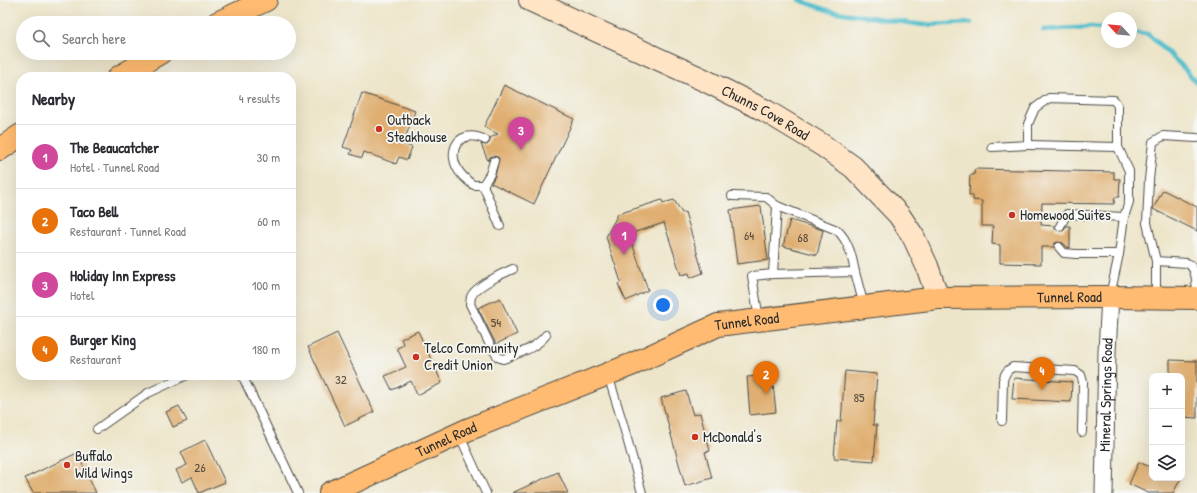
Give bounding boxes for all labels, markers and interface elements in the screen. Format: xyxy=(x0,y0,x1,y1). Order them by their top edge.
north arrow xyxy=(1101,12,1137,48)
search box xyxy=(16,16,296,60)
icon: search xyxy=(30,27,52,49)
text: Search here xyxy=(62,28,126,49)
street label: Chunns Cove Road xyxy=(718,79,814,145)
text: Nearby xyxy=(32,87,75,110)
text: 4 results xyxy=(239,89,280,107)
place label: Outback Steakhouse xyxy=(387,109,447,147)
pin: 3 xyxy=(508,117,534,150)
marker: Outback Steakhouse xyxy=(374,124,384,134)
text: The Beaucatcher xyxy=(70,137,159,158)
text: 1 xyxy=(43,148,47,166)
text: 30 m xyxy=(257,148,280,166)
text: Hotel · Tunnel Road xyxy=(70,158,159,176)
text: Taco Bell xyxy=(70,201,118,222)
place label: Homewood Suites xyxy=(1020,204,1111,225)
marker: Homewood Suites xyxy=(1007,210,1017,220)
text: 2 xyxy=(42,212,48,230)
text: 60 m xyxy=(257,212,280,230)
text: Restaurant · Tunnel Road xyxy=(70,222,186,240)
pin: 1 xyxy=(611,222,637,255)
house number: 64 xyxy=(744,226,754,244)
house number: 68 xyxy=(798,228,809,246)
text: Holiday Inn Express xyxy=(70,265,176,286)
text: 3 xyxy=(42,276,48,294)
text: 100 m xyxy=(252,276,280,294)
text: Hotel xyxy=(70,286,94,304)
street label: Tunnel Road xyxy=(1037,286,1102,307)
your location xyxy=(653,295,673,315)
street label: Tunnel Road xyxy=(713,307,780,335)
house number: 54 xyxy=(491,313,501,331)
text: Burger King xyxy=(70,329,136,350)
place label: Telco Community Credit Union xyxy=(424,337,519,375)
street label: Mineral Springs Road xyxy=(1094,337,1118,452)
text: 4 xyxy=(43,340,47,358)
text: 180 m xyxy=(252,340,280,358)
text: Restaurant xyxy=(70,350,121,368)
marker: Telco Community Credit Union xyxy=(411,352,421,362)
pin: 4 xyxy=(1029,357,1055,390)
pin: 2 xyxy=(753,361,779,394)
house number: 32 xyxy=(335,370,347,388)
map controls xyxy=(1149,373,1185,481)
button: + xyxy=(1149,373,1185,409)
house number: 85 xyxy=(853,388,865,406)
button: − xyxy=(1149,409,1185,445)
street label: Tunnel Road xyxy=(412,416,480,462)
place label: McDonald's xyxy=(703,426,762,447)
marker: McDonald's xyxy=(690,432,700,442)
place label: Buffalo Wild Wings xyxy=(75,445,133,483)
button: layers xyxy=(1149,445,1185,481)
house number: 26 xyxy=(194,458,206,476)
marker: Buffalo Wild Wings xyxy=(62,460,72,470)

